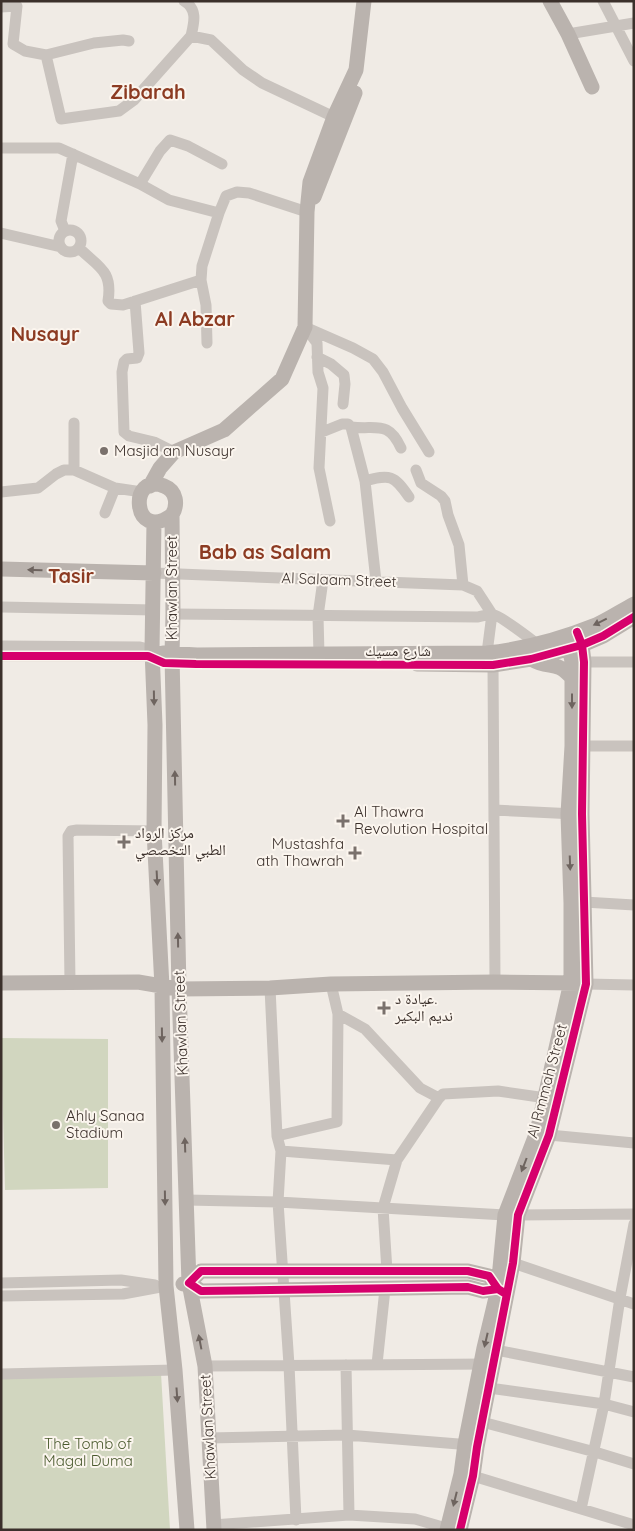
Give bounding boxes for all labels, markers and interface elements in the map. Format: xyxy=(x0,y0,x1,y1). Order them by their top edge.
district label: Zibarah xyxy=(110,79,186,104)
district label: Al Abzar xyxy=(155,306,235,331)
district label: Nusayr xyxy=(10,321,80,346)
place label: Masjid an Nusayr xyxy=(114,441,235,460)
marker: Masjid an Nusayr xyxy=(98,445,110,457)
street label: Khawlan Street xyxy=(162,535,181,641)
district label: Bab as Salam xyxy=(199,539,331,564)
district label: Tasir xyxy=(48,563,94,588)
one-way arrow xyxy=(27,566,43,574)
street label: Al Salaam Street xyxy=(281,568,397,591)
one-way arrow xyxy=(593,618,608,626)
street label: شارع مسيك xyxy=(365,641,431,661)
one-way arrow xyxy=(150,691,158,707)
one-way arrow xyxy=(568,693,576,709)
one-way arrow xyxy=(171,769,179,785)
place label: Al Thawra Revolution Hospital xyxy=(354,802,488,838)
marker: Al Thawra Revolution Hospital xyxy=(336,814,350,828)
place label: مركز الرواد الطبي التخصصي xyxy=(135,823,226,862)
place label: Mustashfa ath Thawrah xyxy=(256,834,344,870)
marker: مركز الرواد الطبي التخصصي xyxy=(117,835,131,849)
marker: Mustashfa ath Thawrah xyxy=(348,846,362,860)
one-way arrow xyxy=(566,856,574,872)
one-way arrow xyxy=(153,871,161,887)
one-way arrow xyxy=(174,932,182,948)
street label: Khawlan Street xyxy=(169,970,192,1076)
place label: عيادة د. نديم البكير xyxy=(394,989,453,1026)
marker: عيادة د. نديم البكير xyxy=(377,1001,391,1015)
street label: Al Rmmah Street xyxy=(522,1022,571,1140)
one-way arrow xyxy=(159,1028,167,1044)
place label: Ahly Sanaa Stadium xyxy=(66,1106,145,1142)
marker: Ahly Sanaa Stadium xyxy=(50,1119,62,1131)
one-way arrow xyxy=(181,1137,189,1153)
one-way arrow xyxy=(520,1158,528,1173)
one-way arrow xyxy=(161,1190,169,1206)
one-way arrow xyxy=(482,1332,490,1347)
one-way arrow xyxy=(196,1333,204,1349)
street label: Khawlan Street xyxy=(195,1374,220,1480)
one-way arrow xyxy=(173,1387,181,1403)
park label: The Tomb of Magal Duma xyxy=(43,1434,133,1470)
one-way arrow xyxy=(451,1492,459,1507)

